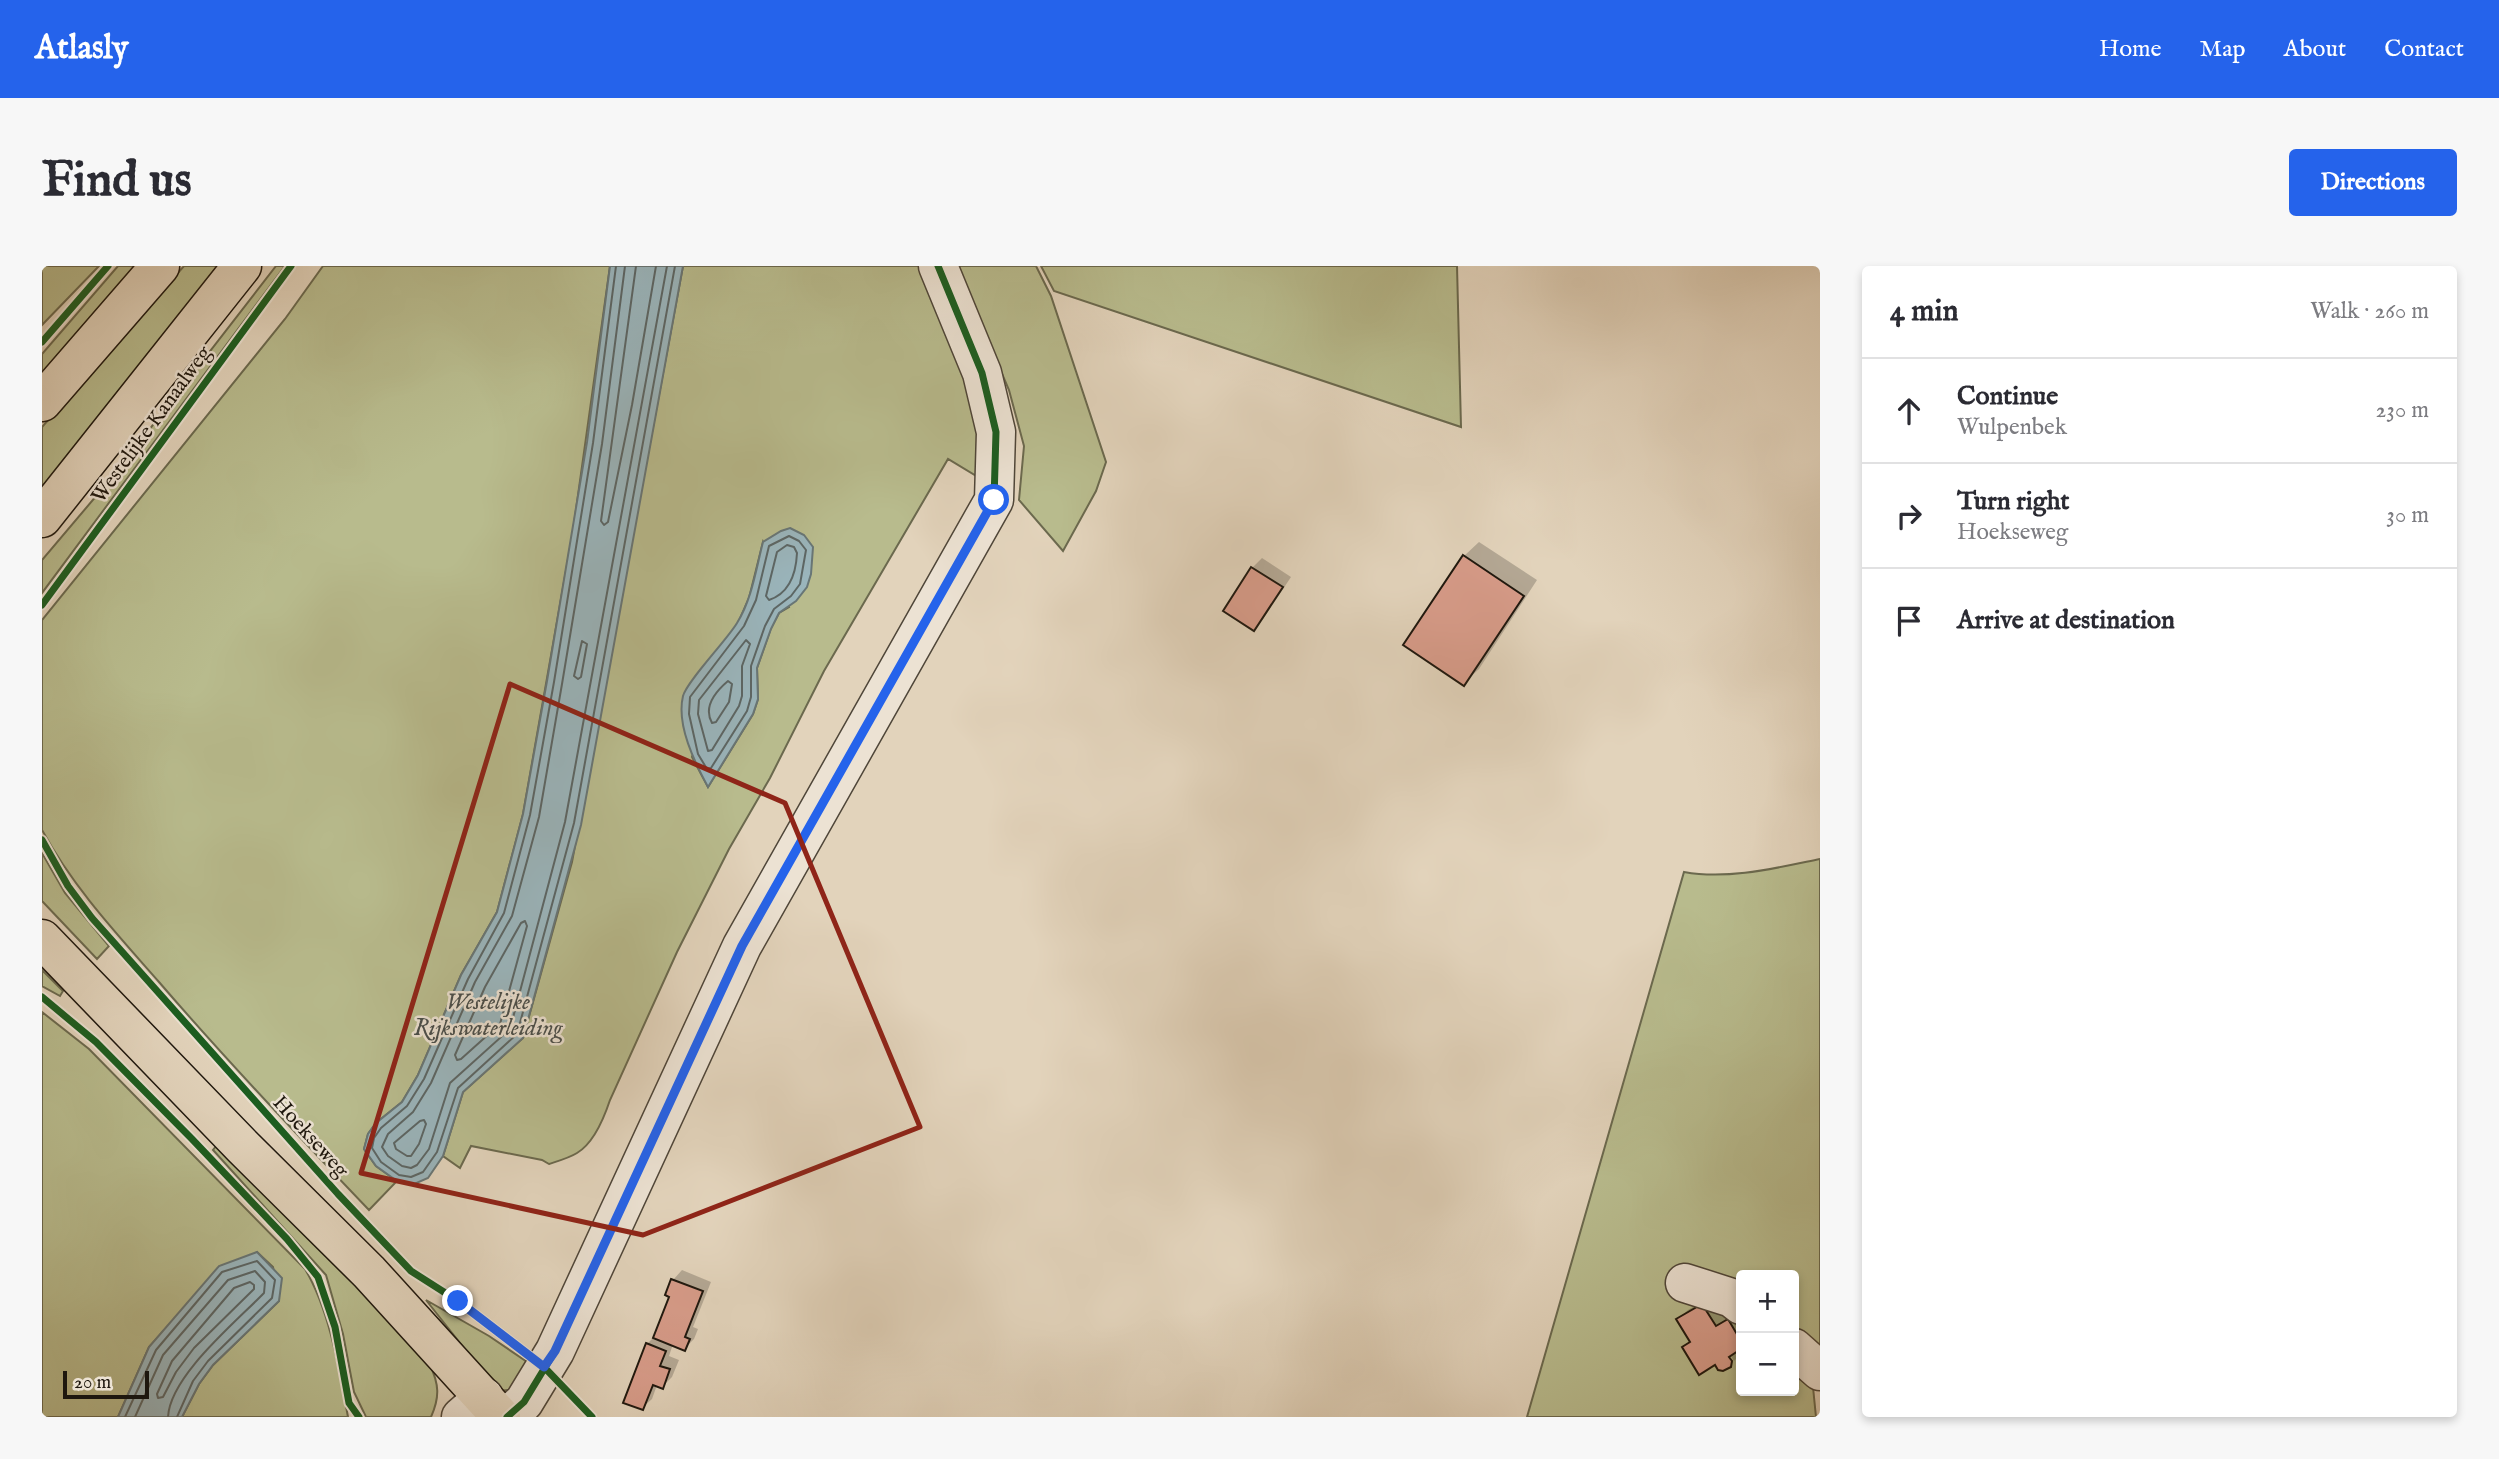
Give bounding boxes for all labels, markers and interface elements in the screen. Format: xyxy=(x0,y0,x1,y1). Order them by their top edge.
text: Atlasly xyxy=(35,28,128,70)
text: Home xyxy=(2099,34,2162,65)
text: Map xyxy=(2200,34,2246,65)
text: About xyxy=(2284,34,2346,65)
text: Contact xyxy=(2384,34,2464,65)
button: Directions xyxy=(2289,149,2457,216)
text: Find us xyxy=(42,151,192,213)
text: 4 min xyxy=(1890,293,1958,331)
text: Walk · 260 m xyxy=(2310,297,2429,326)
street label: Westelijke Kanaalweg xyxy=(86,340,219,509)
text: Continue xyxy=(1957,380,2058,413)
icon: ahead xyxy=(1890,392,1928,430)
text: 230 m xyxy=(2376,396,2429,425)
text: Wulpenbek xyxy=(1957,413,2067,442)
route start xyxy=(978,484,1009,515)
text: Turn right xyxy=(1957,485,2070,518)
icon: right xyxy=(1890,497,1928,535)
text: 30 m xyxy=(2386,501,2429,530)
text: Hoekseweg xyxy=(1957,518,2068,547)
icon: arrive xyxy=(1890,602,1928,640)
text: Arrive at destination xyxy=(1957,604,2175,637)
water label: Westelijke Rijkswaterleiding xyxy=(414,988,563,1044)
street label: Hoekseweg xyxy=(266,1090,354,1184)
map controls xyxy=(1736,1270,1799,1396)
button: + xyxy=(1736,1270,1799,1333)
route end xyxy=(442,1285,473,1316)
button: − xyxy=(1736,1333,1799,1396)
scale bar xyxy=(63,1368,149,1400)
text: 20 m xyxy=(74,1371,111,1395)

